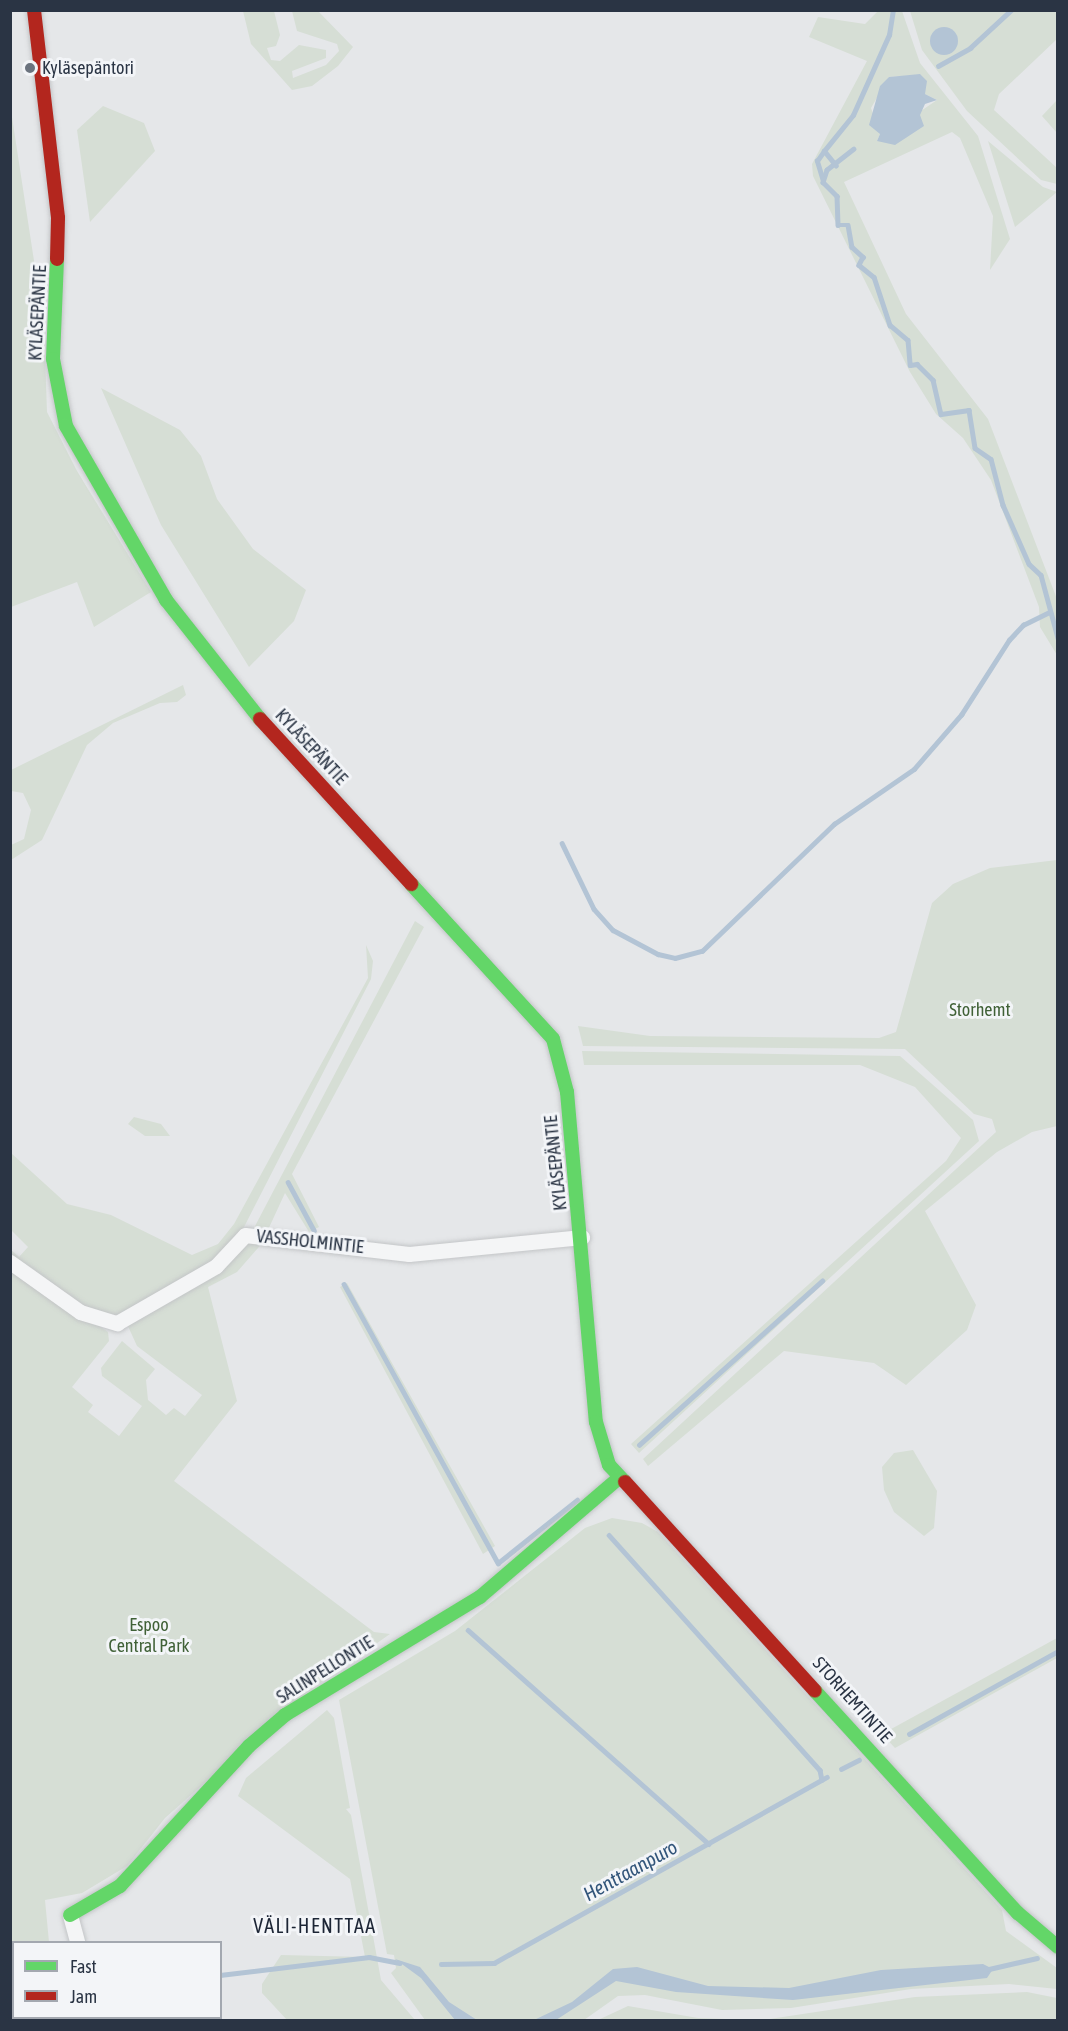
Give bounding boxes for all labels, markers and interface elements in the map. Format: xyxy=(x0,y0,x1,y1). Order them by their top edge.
place label: Kyläsepäntori xyxy=(42,57,134,79)
marker: Kyläsepäntori xyxy=(23,61,37,75)
street label: KYLÄSEPÄNTIE xyxy=(25,265,51,361)
street label: KYLÄSEPÄNTIE xyxy=(271,705,351,789)
park label: Storhemt xyxy=(949,999,1011,1021)
street label: KYLÄSEPÄNTIE xyxy=(540,1114,572,1212)
street label: VASSHOLMINTIE xyxy=(255,1226,365,1258)
park label: Espoo Central Park xyxy=(109,1615,189,1658)
street label: SALINPELLONTIE xyxy=(273,1632,377,1708)
street label: STORHEMTINTIE xyxy=(808,1653,896,1747)
water label: Henttaanpuro xyxy=(579,1834,681,1906)
district label: VÄLI-HENTTAA xyxy=(253,1913,377,1937)
legend xyxy=(12,1941,222,2019)
text: Fast xyxy=(70,1956,97,1977)
text: Jam xyxy=(70,1986,97,2007)

